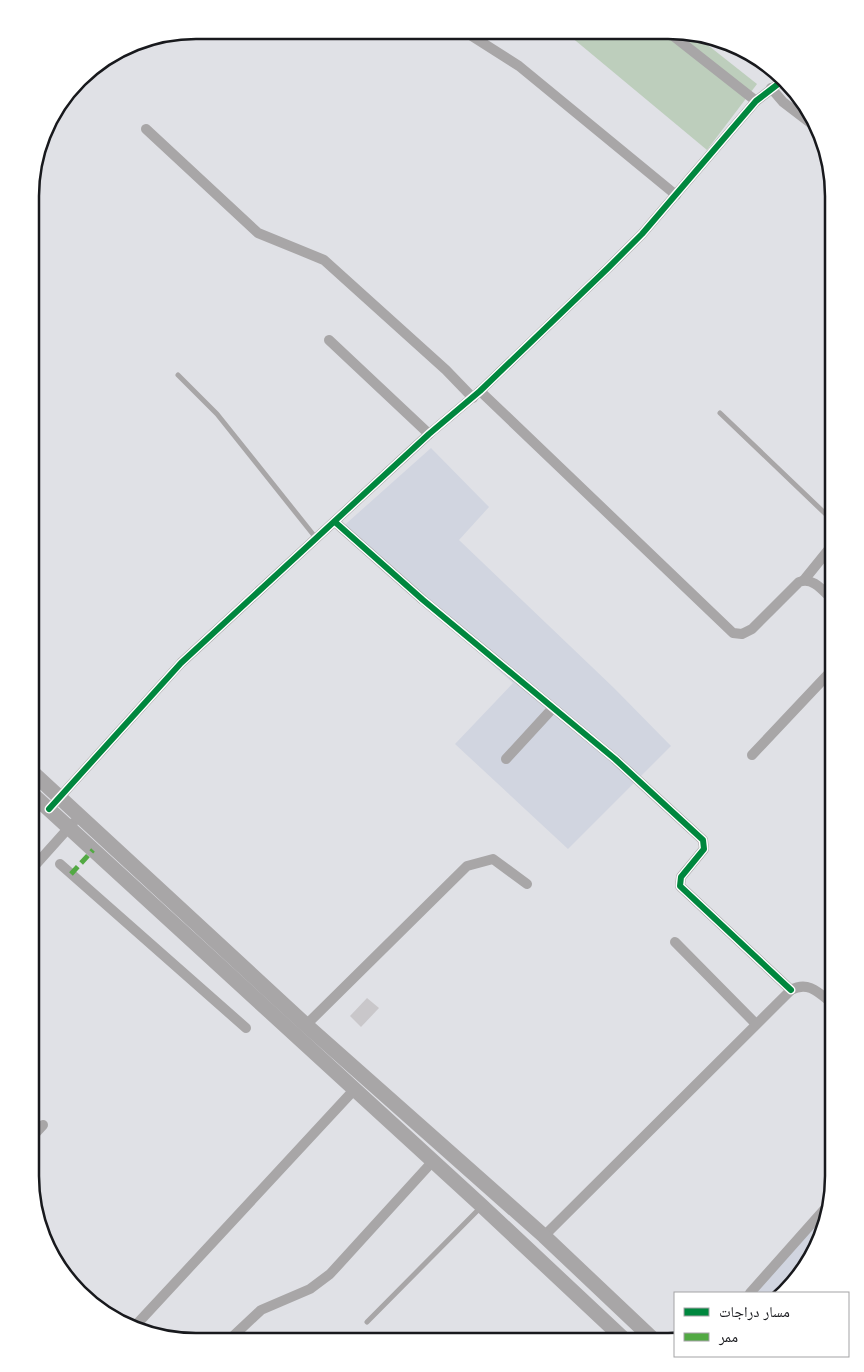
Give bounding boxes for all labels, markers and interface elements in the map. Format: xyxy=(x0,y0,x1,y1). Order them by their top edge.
legend xyxy=(674,1292,849,1357)
text: مسار دراجات xyxy=(719,1301,790,1322)
text: ممر xyxy=(718,1326,738,1347)

